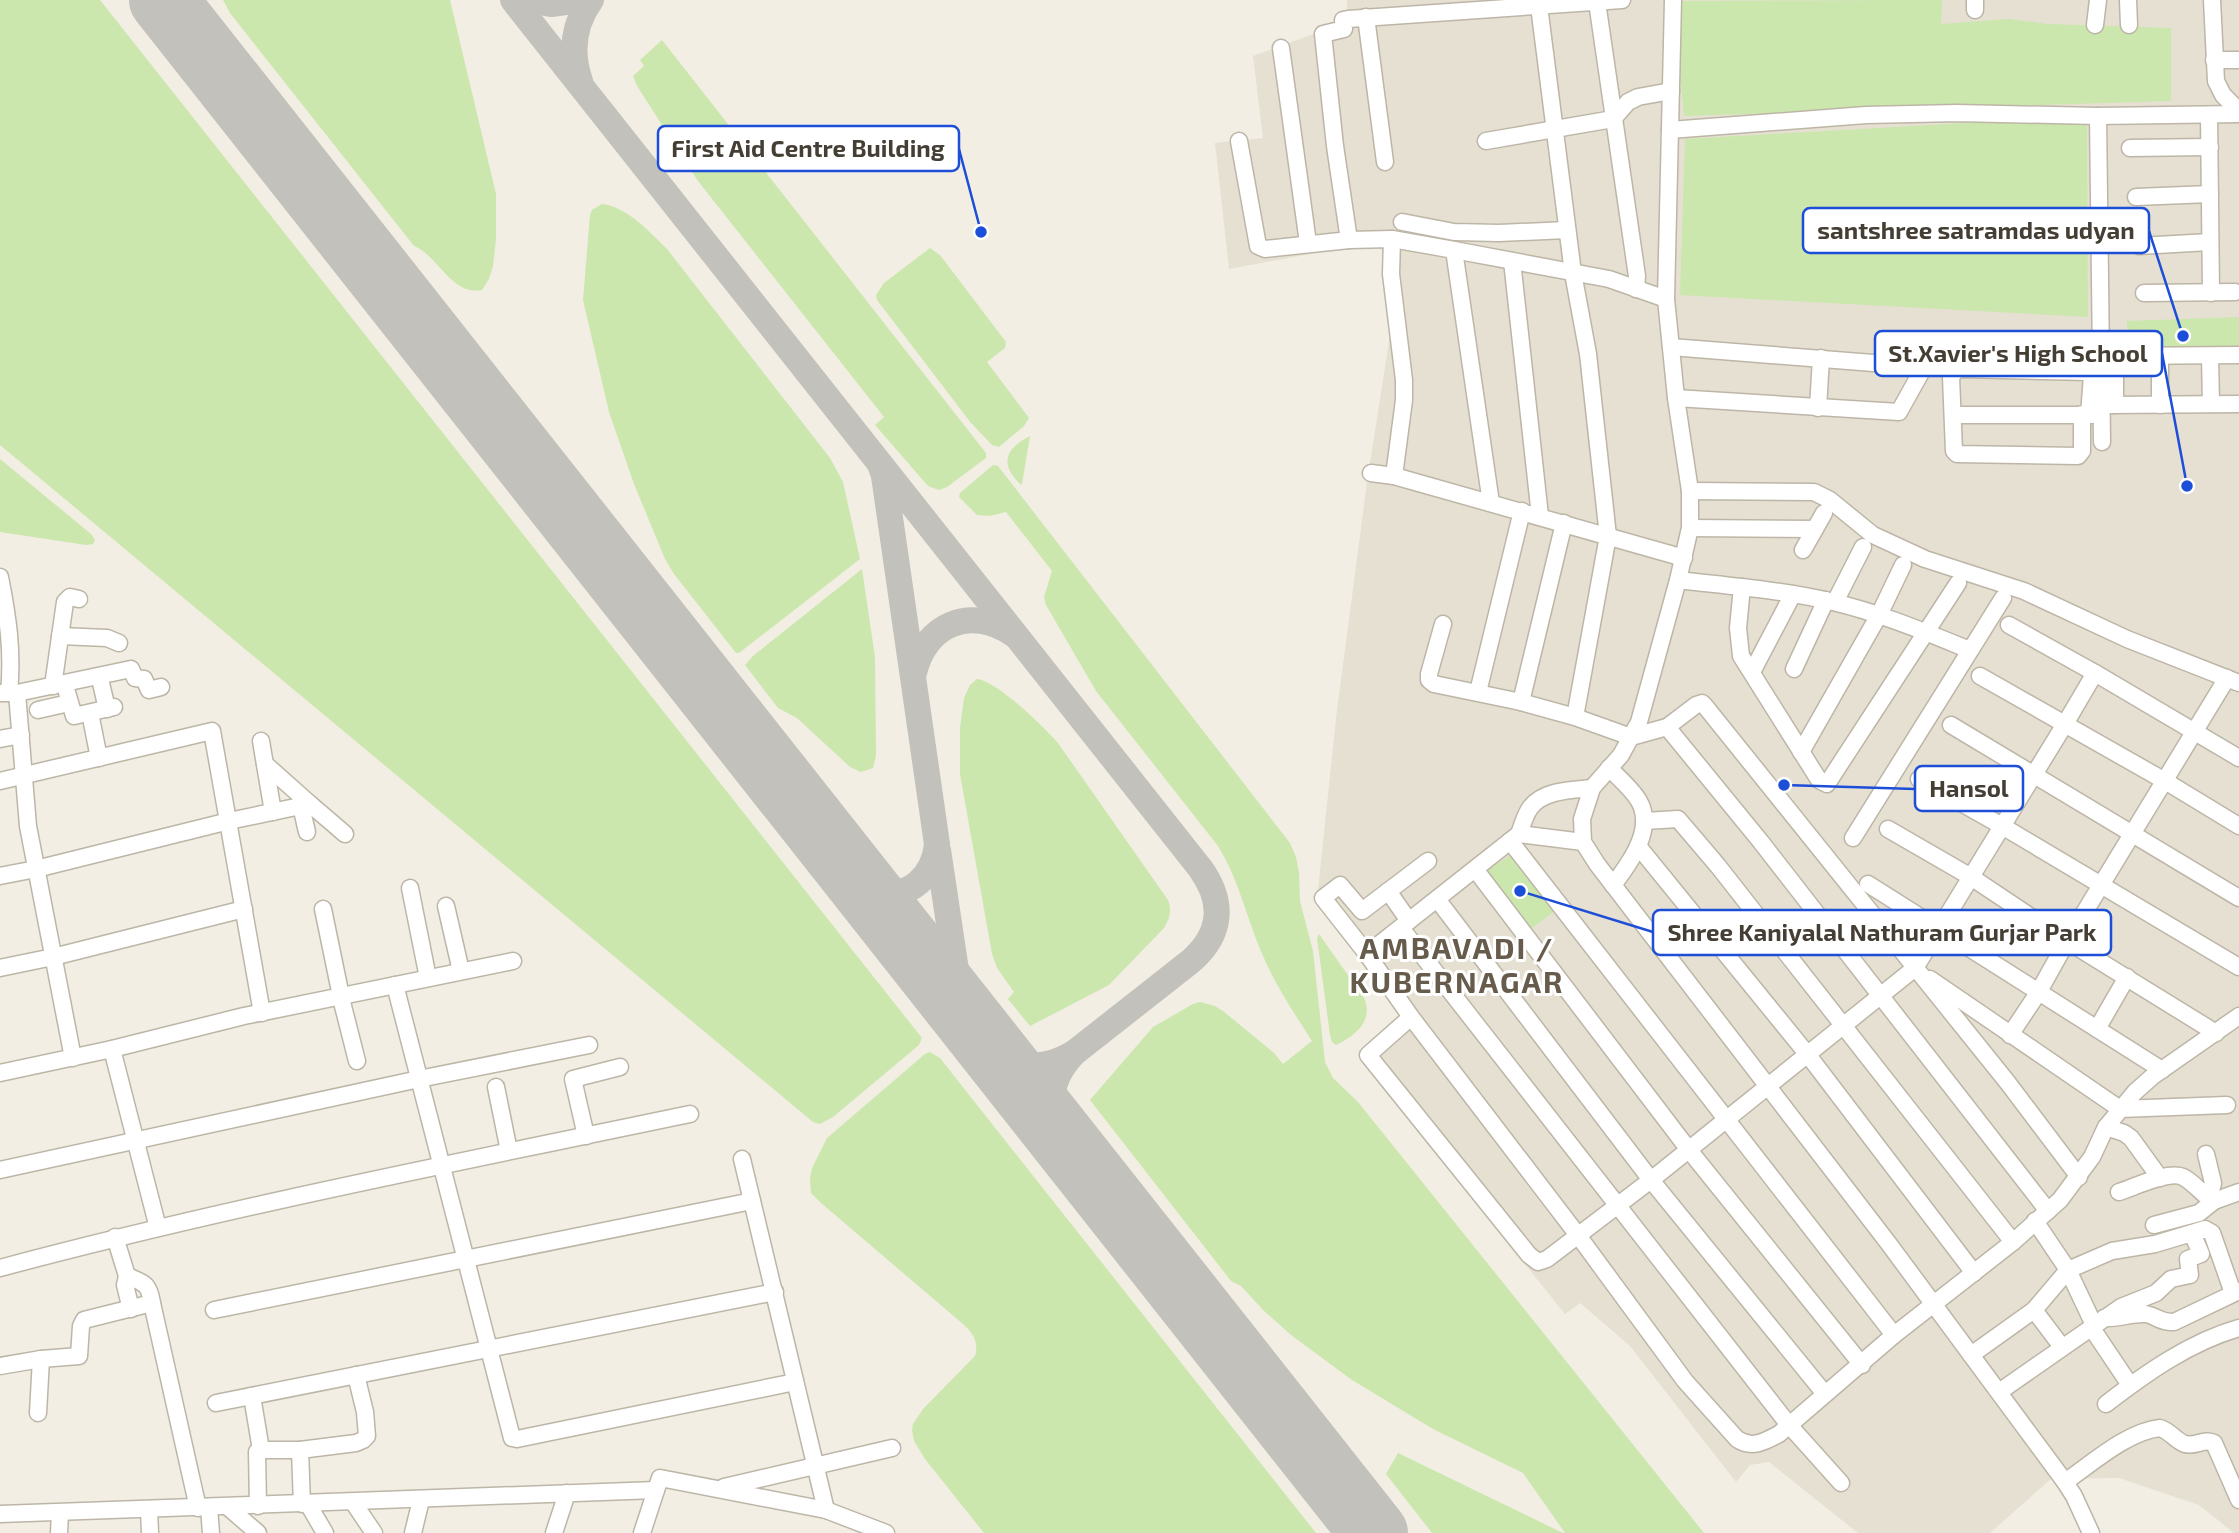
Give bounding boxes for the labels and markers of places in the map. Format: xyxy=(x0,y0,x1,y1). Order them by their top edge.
callout: First Aid Centre Building xyxy=(658,126,959,171)
callout: santshree satramdas udyan xyxy=(1803,208,2149,253)
callout: St.Xavier's High School xyxy=(1875,331,2162,376)
callout: Hansol xyxy=(1915,766,2023,811)
callout: Shree Kaniyalal Nathuram Gurjar Park xyxy=(1653,910,2111,955)

